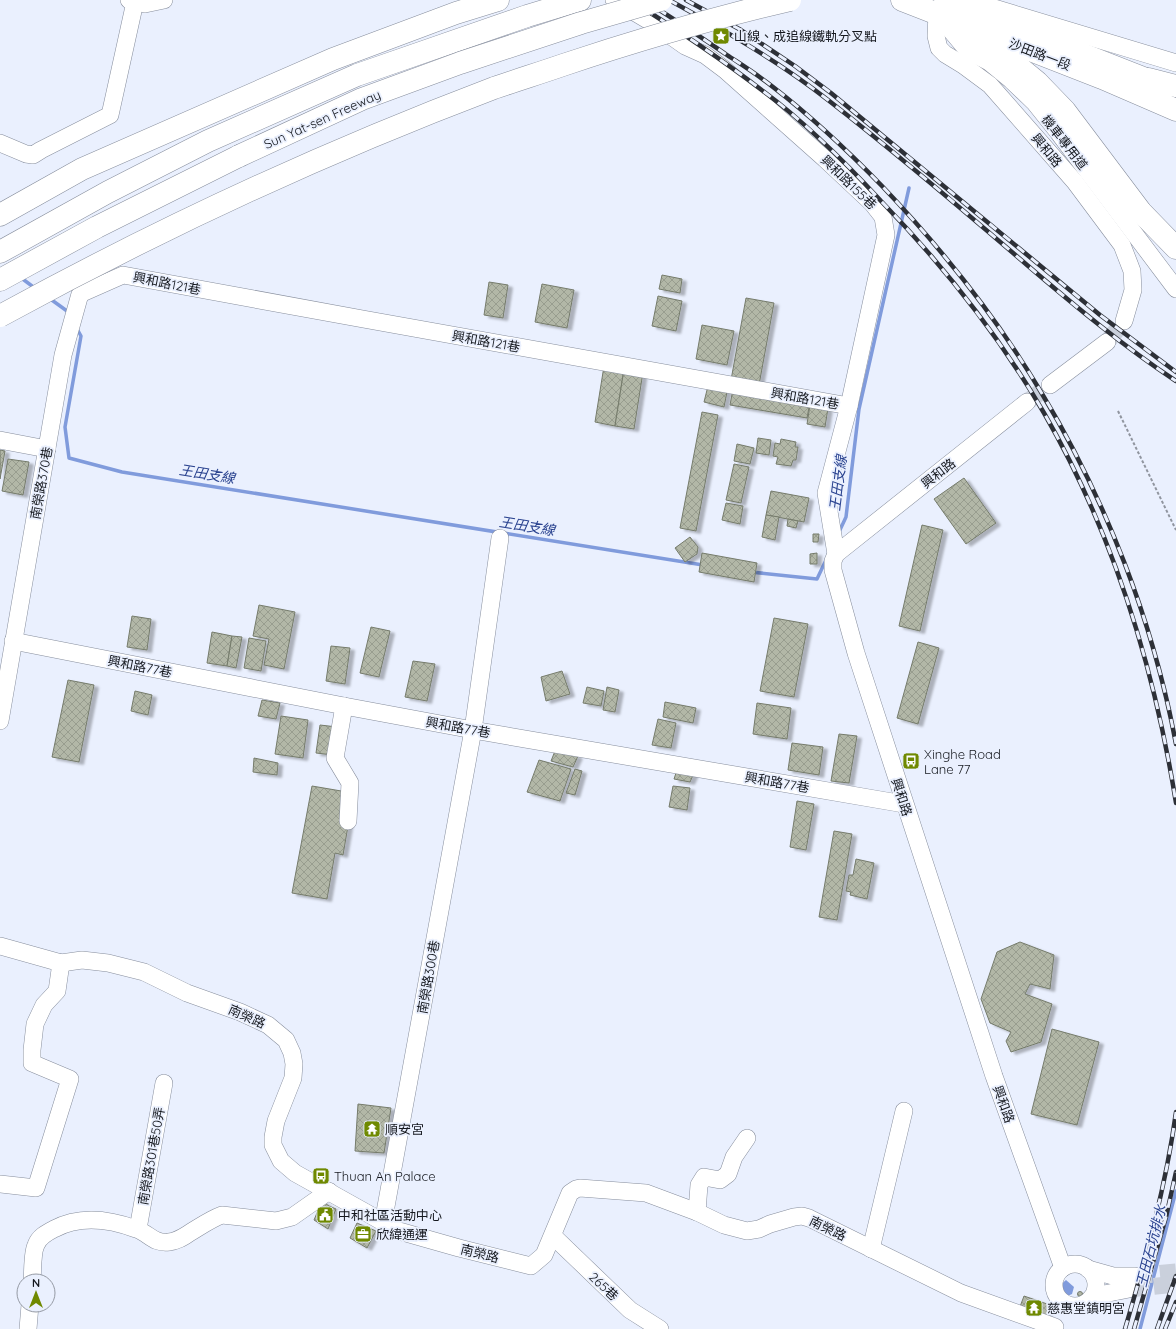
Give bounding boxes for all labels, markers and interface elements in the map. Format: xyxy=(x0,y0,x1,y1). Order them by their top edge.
place icon: 山線、成追線鐵軌分叉點 xyxy=(711,26,731,46)
place label: 山線、成追線鐵軌分叉點 xyxy=(734,28,877,44)
street label: 沙田路一段 xyxy=(1007,35,1073,73)
street label: Sun Yat-sen Freeway xyxy=(261,86,383,152)
street label: 機車專用道 xyxy=(1039,111,1091,173)
street label: 興和路 xyxy=(1028,130,1066,170)
street label: 興和路155巷 xyxy=(818,152,880,212)
street label: 興和路121巷 xyxy=(132,269,202,297)
street label: 興和路121巷 xyxy=(451,327,521,355)
street label: 興和路121巷 xyxy=(770,384,840,412)
street label: 南榮路370巷 xyxy=(27,446,55,520)
water label: 王田支線 xyxy=(826,452,851,512)
street label: 興和路 xyxy=(918,455,958,491)
water label: 王田支線 xyxy=(178,461,238,488)
water label: 王田支線 xyxy=(498,513,558,540)
street label: 興和路77巷 xyxy=(106,652,174,680)
street label: 興和路77巷 xyxy=(424,713,492,741)
place label: Xinghe Road Lane 77 xyxy=(924,746,1001,777)
bus stop icon: Xinghe Road Lane 77 xyxy=(901,751,921,771)
street label: 興和路77巷 xyxy=(743,768,811,796)
street label: 興和路 xyxy=(888,776,916,818)
street label: 南榮路300巷 xyxy=(414,939,442,1015)
street label: 南榮路 xyxy=(226,1001,268,1031)
street label: 興和路 xyxy=(990,1083,1018,1125)
street label: 南榮路301巷50弄 xyxy=(135,1106,167,1206)
temple icon: 順安宮 xyxy=(362,1119,382,1139)
place label: 順安宮 xyxy=(385,1121,424,1137)
bus stop icon: Thuan An Palace xyxy=(311,1166,331,1186)
place label: Thuan An Palace xyxy=(334,1168,436,1184)
water label: 王田石坑排水 xyxy=(1132,1202,1170,1289)
public building icon: 中和社區活動中心 xyxy=(315,1205,335,1225)
place label: 中和社區活動中心 xyxy=(338,1207,442,1223)
street label: 南榮路 xyxy=(807,1212,849,1244)
office icon: 欣緯通運 xyxy=(353,1224,373,1244)
place label: 欣緯通運 xyxy=(376,1226,428,1242)
street label: 南榮路 xyxy=(459,1241,501,1265)
street label: 265巷 xyxy=(586,1268,622,1304)
north arrow xyxy=(16,1273,56,1313)
text: N xyxy=(32,1276,40,1290)
temple icon: 慈惠堂鎮明宮 xyxy=(1024,1298,1044,1318)
place label: 慈惠堂鎮明宮 xyxy=(1047,1300,1125,1316)

